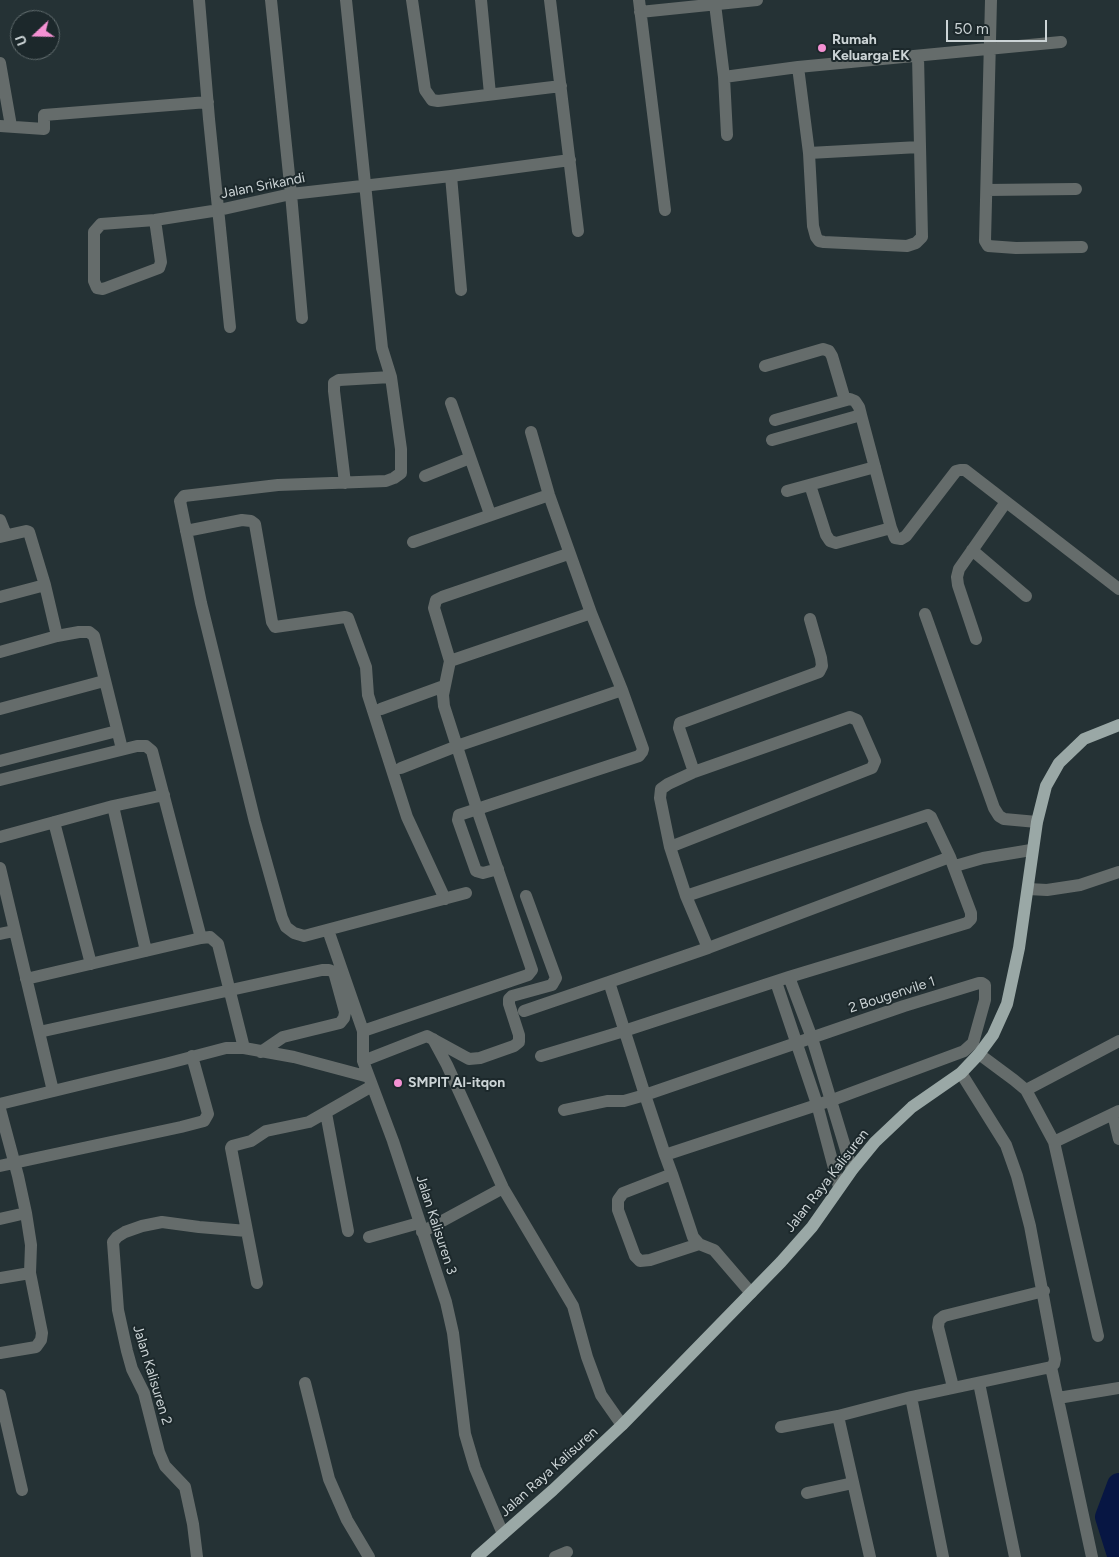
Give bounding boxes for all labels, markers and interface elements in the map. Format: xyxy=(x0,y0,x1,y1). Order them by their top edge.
north arrow xyxy=(10,10,60,60)
scale bar xyxy=(949,10,1050,42)
text: 50 m xyxy=(954,20,989,38)
place label: Rumah Keluarga EK xyxy=(832,32,910,64)
text: U xyxy=(12,33,31,48)
marker: Rumah Keluarga EK xyxy=(816,42,828,54)
street label: Jalan Srikandi xyxy=(219,170,307,202)
street label: 2 Bougenvile 1 xyxy=(847,973,937,1017)
place label: SMPIT Al-itqon xyxy=(408,1075,505,1091)
marker: SMPIT Al-itqon xyxy=(392,1077,404,1089)
street label: Jalan Raya Kalisuren xyxy=(782,1126,872,1236)
street label: Jalan Kalisuren 3 xyxy=(412,1173,460,1277)
street label: Jalan Kalisuren 2 xyxy=(129,1323,175,1427)
street label: Jalan Raya Kalisuren xyxy=(497,1424,601,1520)

